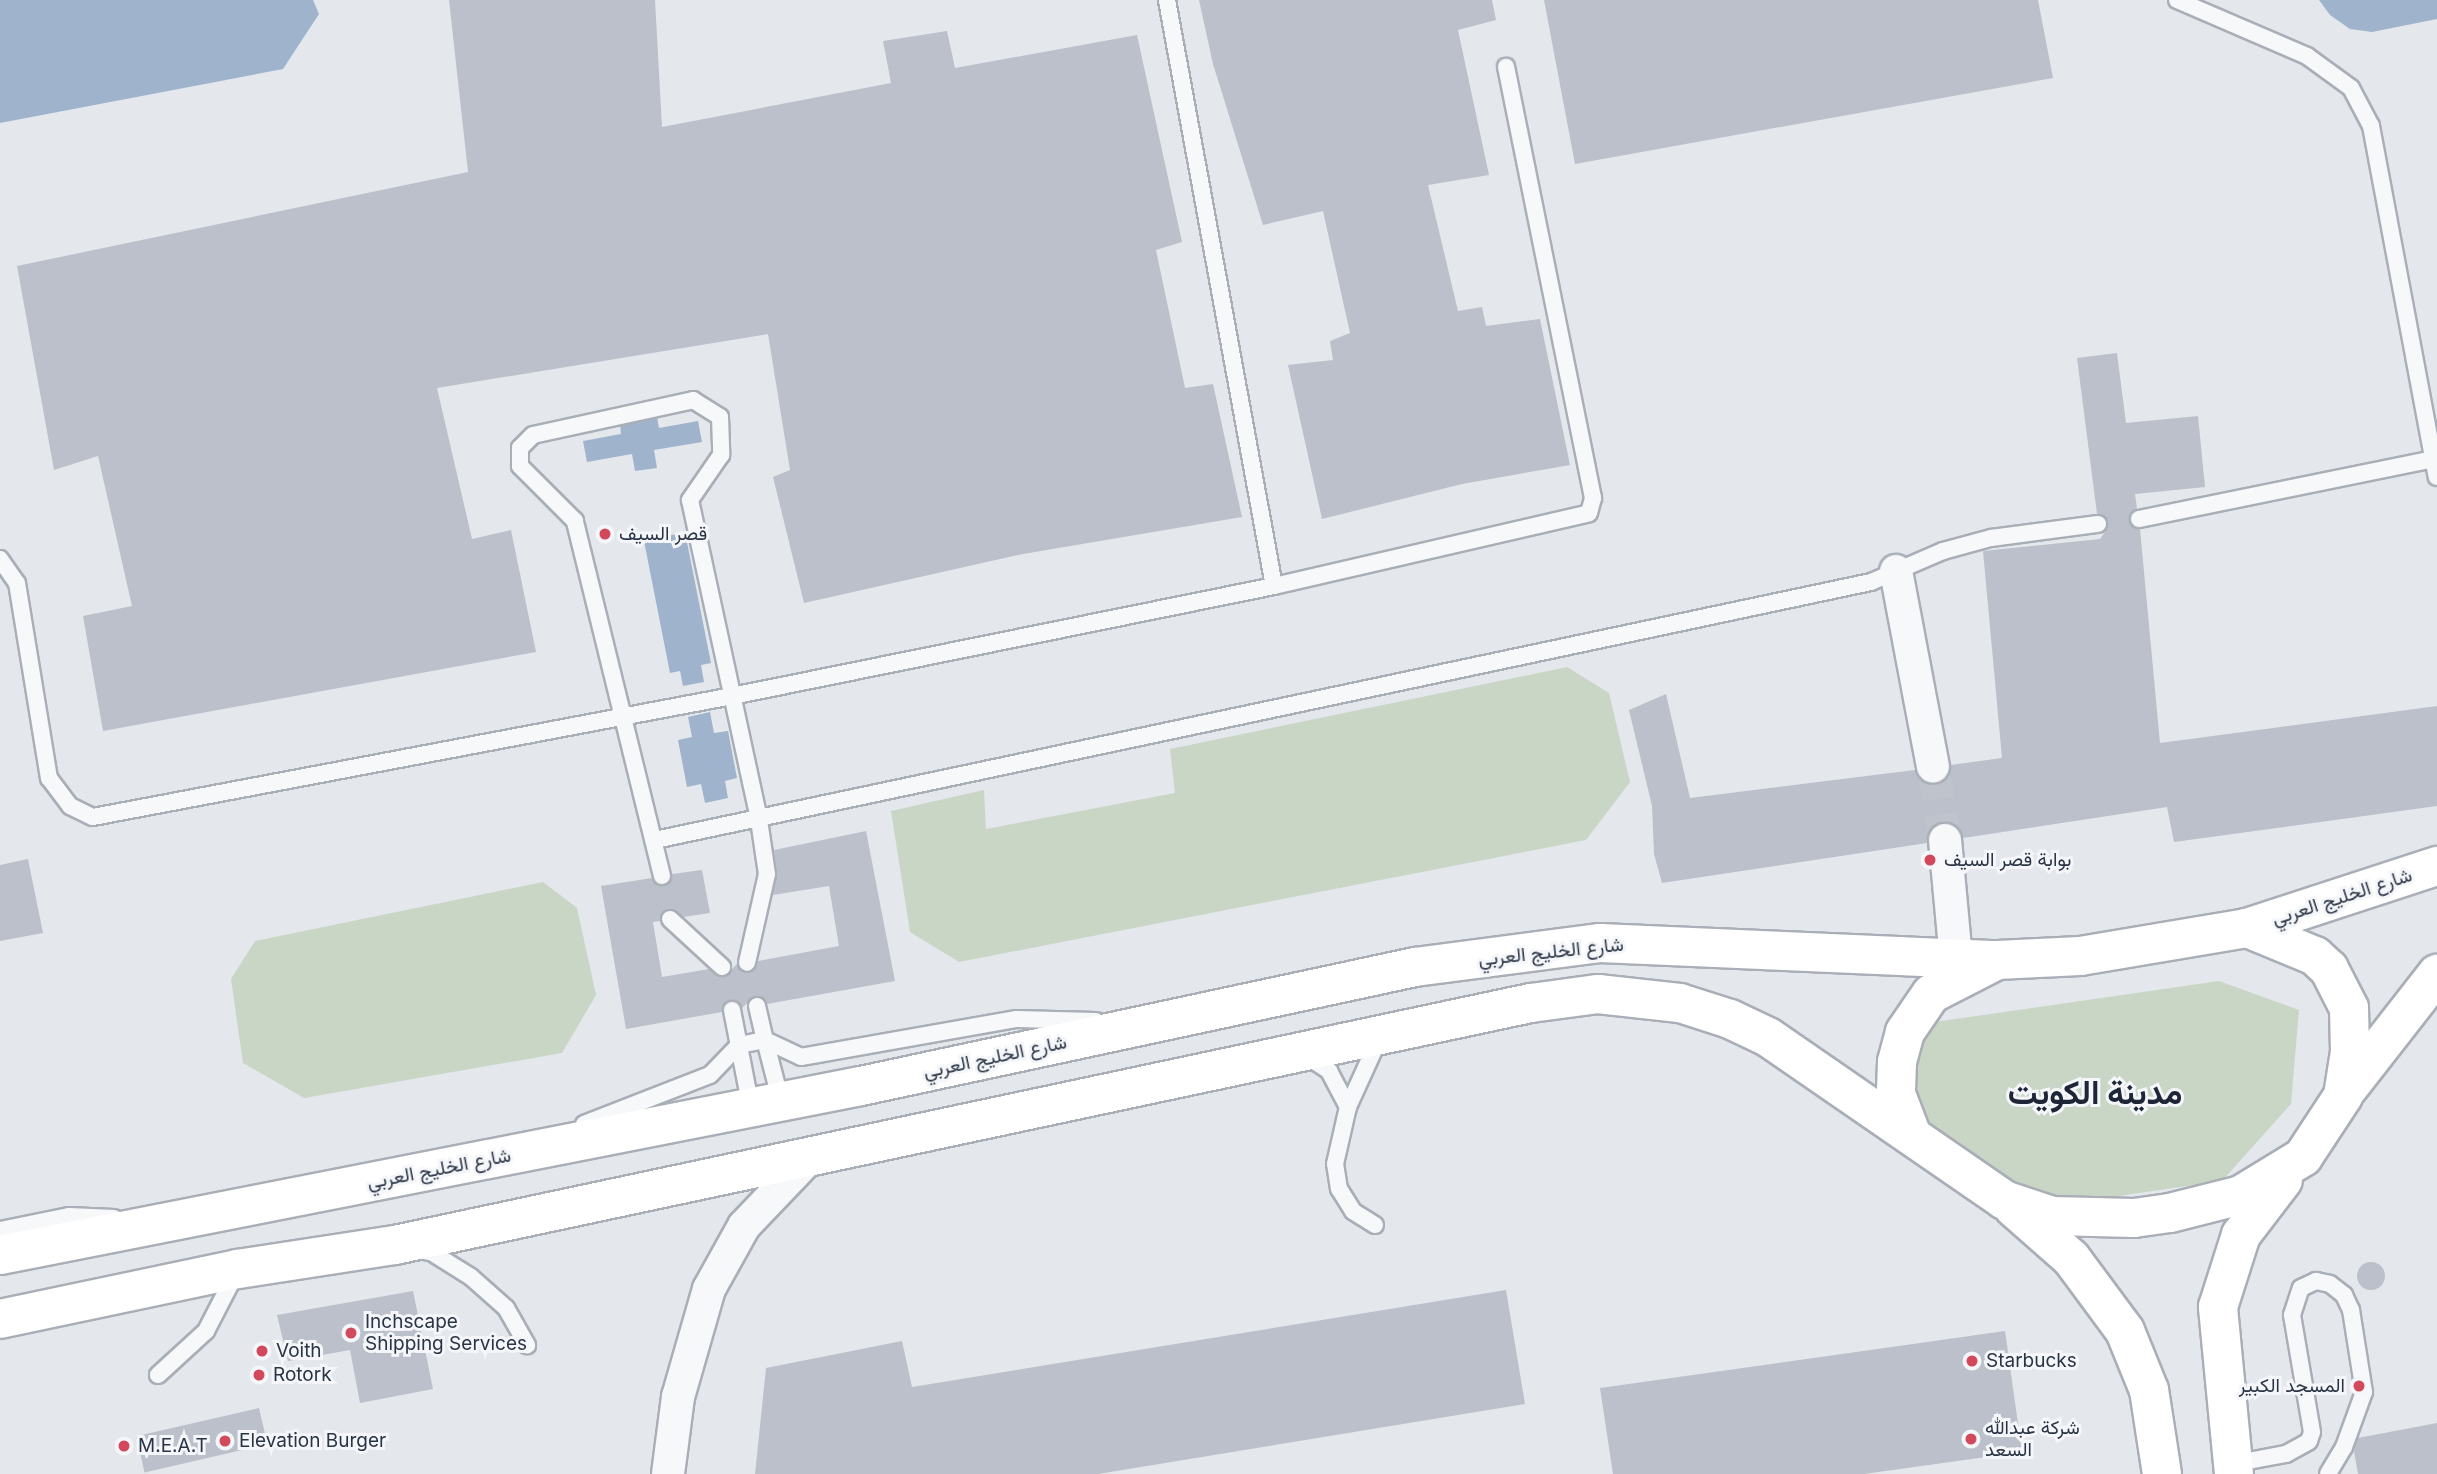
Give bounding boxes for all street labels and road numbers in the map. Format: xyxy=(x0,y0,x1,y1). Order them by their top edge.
street label: شارع الخليج العربي xyxy=(2269,864,2415,930)
street label: شارع الخليج العربي xyxy=(1477,933,1625,971)
street label: شارع الخليج العربي xyxy=(921,1031,1069,1083)
street label: شارع الخليج العربي xyxy=(365,1144,513,1194)

